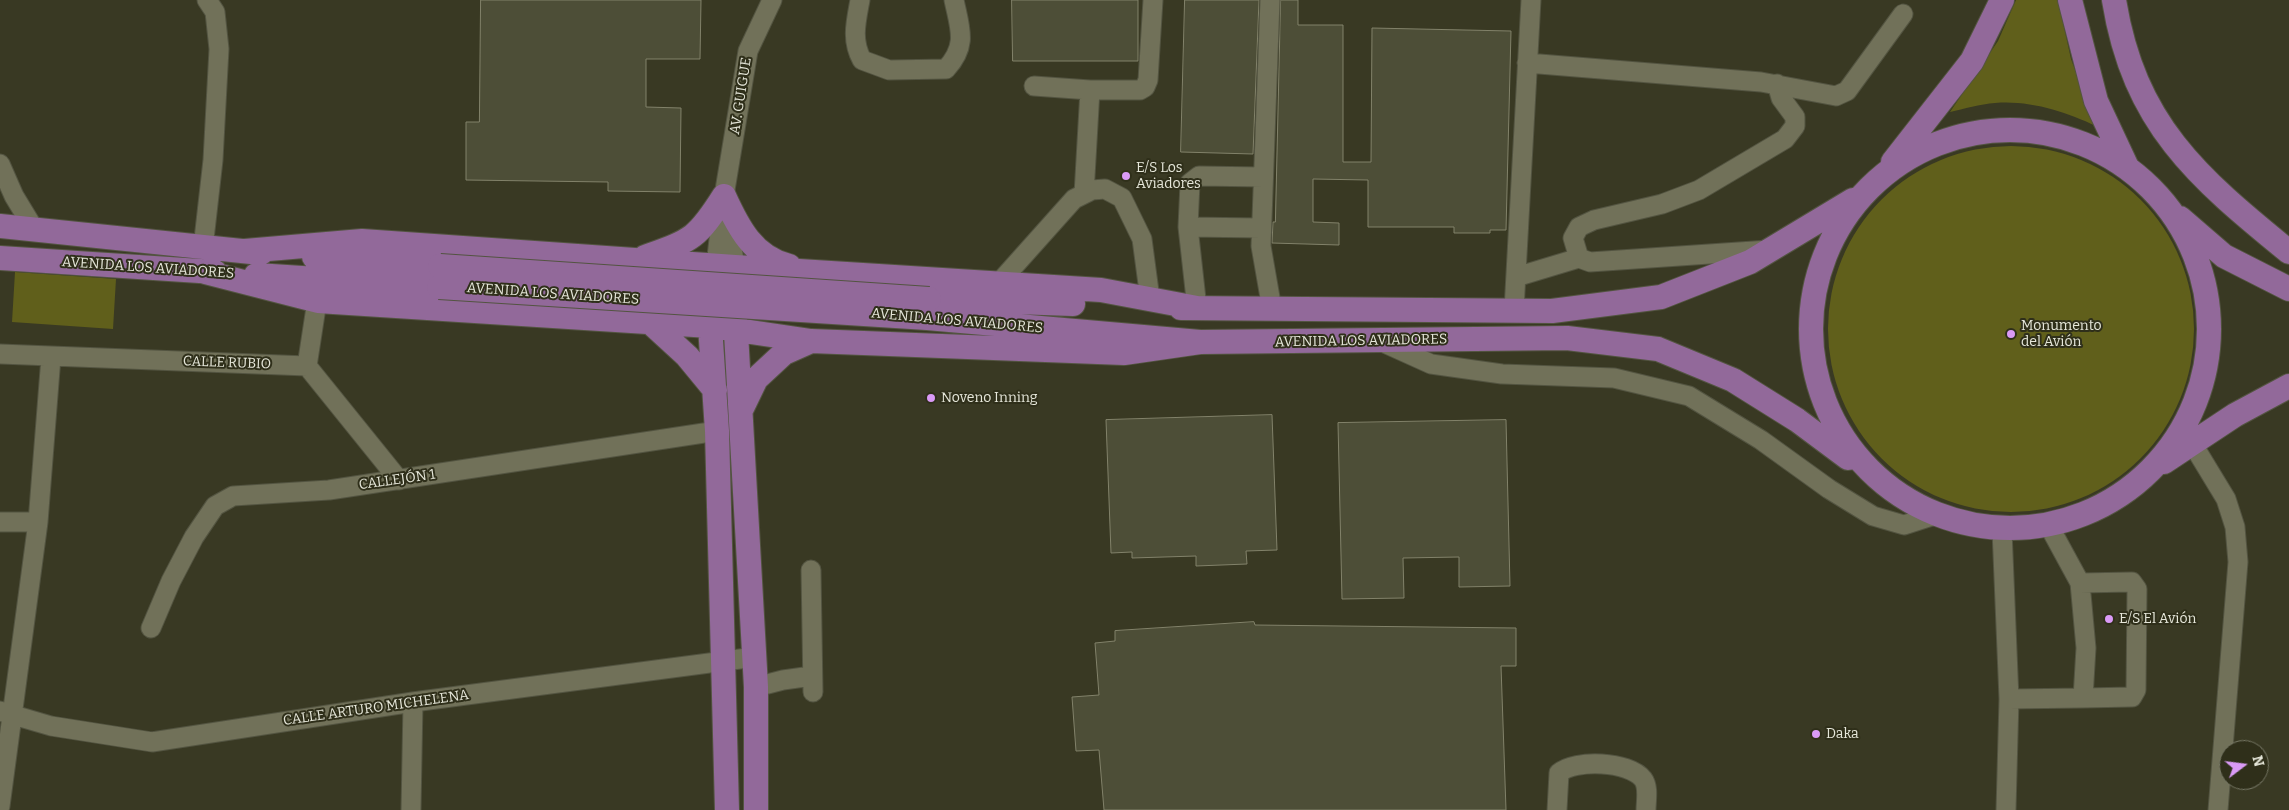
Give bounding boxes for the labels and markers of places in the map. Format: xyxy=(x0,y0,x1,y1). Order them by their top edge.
place label: E/S Los Aviadores xyxy=(1136,160,1201,192)
marker: E/S Los Aviadores xyxy=(1120,170,1132,182)
place label: Monumento del Avión xyxy=(2021,318,2102,351)
marker: Monumento del Avión xyxy=(2005,328,2017,340)
place label: Noveno Inning xyxy=(941,390,1038,406)
marker: Noveno Inning xyxy=(925,392,937,404)
place label: E/S El Avión xyxy=(2119,611,2196,627)
marker: E/S El Avión xyxy=(2103,613,2115,625)
place label: Daka xyxy=(1826,726,1859,742)
marker: Daka xyxy=(1810,728,1822,740)

